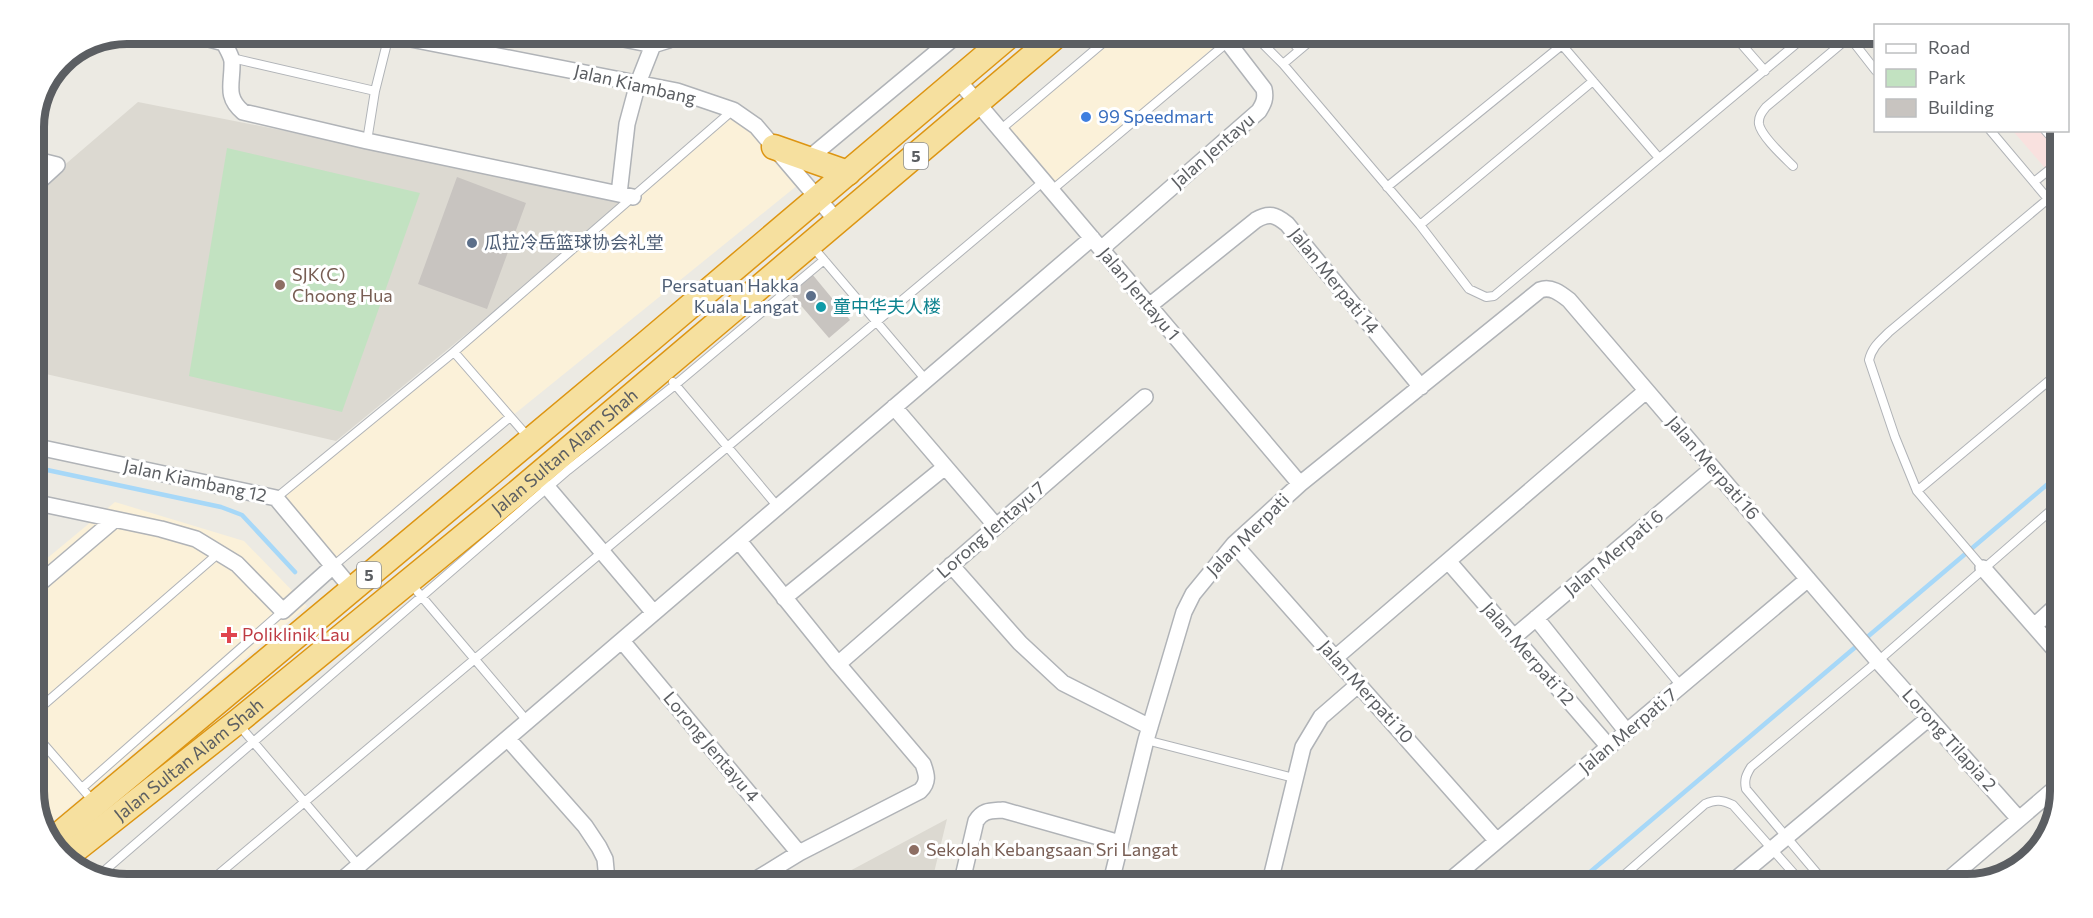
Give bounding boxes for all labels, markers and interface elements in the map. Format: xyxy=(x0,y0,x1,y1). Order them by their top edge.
legend xyxy=(1874,24,2069,132)
text: Road xyxy=(1928,36,1970,58)
street label: Jalan Kiambang xyxy=(572,59,699,109)
text: Park xyxy=(1928,66,1966,88)
text: Building xyxy=(1928,96,1994,118)
place label: 99 Speedmart xyxy=(1098,105,1214,127)
street label: Jalan Jentayu xyxy=(1166,108,1259,192)
marker: 99 Speedmart xyxy=(1079,110,1093,124)
road number: 5 xyxy=(904,143,928,169)
street label: Jalan Merpati 14 xyxy=(1285,223,1384,338)
place label: 瓜拉冷岳篮球协会礼堂 xyxy=(484,231,664,253)
marker: 瓜拉冷岳篮球协会礼堂 xyxy=(465,236,479,250)
street label: Jalan Jentayu 1 xyxy=(1095,242,1185,344)
place label: SJK(C) Choong Hua xyxy=(292,263,393,306)
place label: Persatuan Hakka Kuala Langat xyxy=(662,274,799,317)
marker: SJK(C) Choong Hua xyxy=(273,278,287,292)
marker: Persatuan Hakka Kuala Langat xyxy=(804,289,818,303)
place label: 童中华夫人楼 xyxy=(833,295,941,317)
marker: 童中华夫人楼 xyxy=(814,300,828,314)
street label: Jalan Sultan Alam Shah xyxy=(487,383,642,519)
street label: Jalan Merpati 16 xyxy=(1663,411,1765,524)
street label: Jalan Kiambang 12 xyxy=(122,454,269,506)
street label: Lorong Jentayu 7 xyxy=(932,476,1049,582)
street label: Jalan Merpati xyxy=(1201,488,1293,580)
street label: Jalan Merpati 6 xyxy=(1559,504,1667,600)
road number: 5 xyxy=(357,562,381,588)
street label: Jalan Merpati 12 xyxy=(1478,597,1580,709)
place label: Poliklinik Lau xyxy=(242,623,350,645)
marker: Poliklinik Lau xyxy=(220,626,238,644)
street label: Jalan Merpati 10 xyxy=(1315,635,1419,747)
street label: Jalan Merpati 7 xyxy=(1574,683,1681,778)
street label: Lorong Tilapia 2 xyxy=(1898,683,2002,795)
street label: Lorong Jentayu 4 xyxy=(659,687,764,806)
street label: Jalan Sultan Alam Shah xyxy=(109,693,267,825)
place label: Sekolah Kebangsaan Sri Langat xyxy=(926,838,1178,860)
marker: Sekolah Kebangsaan Sri Langat xyxy=(907,843,921,857)

